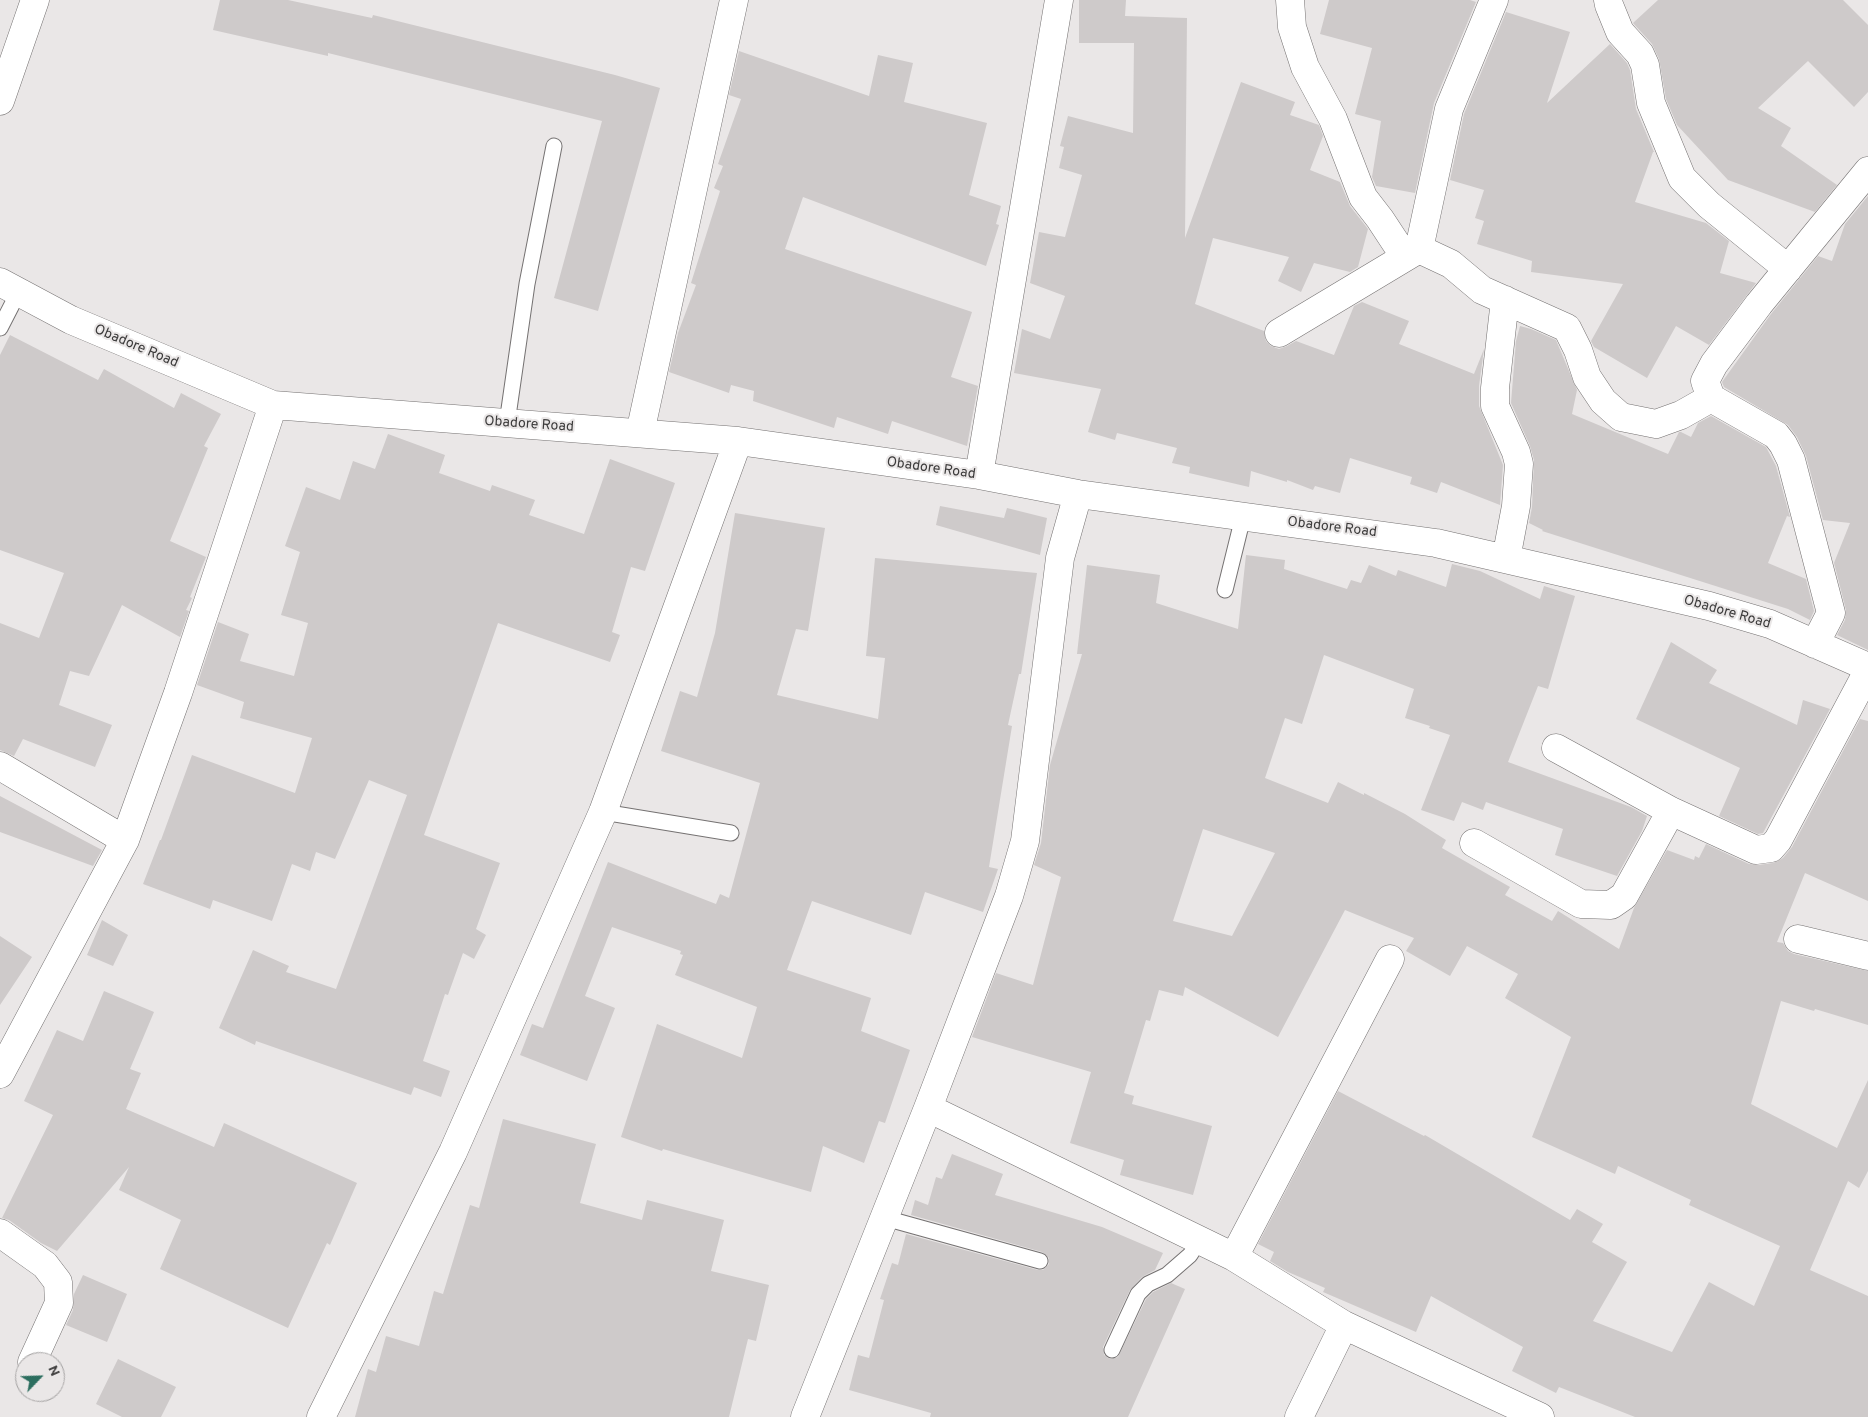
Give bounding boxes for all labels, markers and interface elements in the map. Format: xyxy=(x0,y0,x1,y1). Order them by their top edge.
street label: Obadore Road xyxy=(91,322,181,372)
street label: Obadore Road xyxy=(484,413,574,437)
street label: Obadore Road xyxy=(885,454,977,484)
street label: Obadore Road xyxy=(1286,514,1378,542)
street label: Obadore Road xyxy=(1682,593,1772,633)
north arrow xyxy=(15,1352,65,1402)
text: N xyxy=(43,1363,63,1379)

